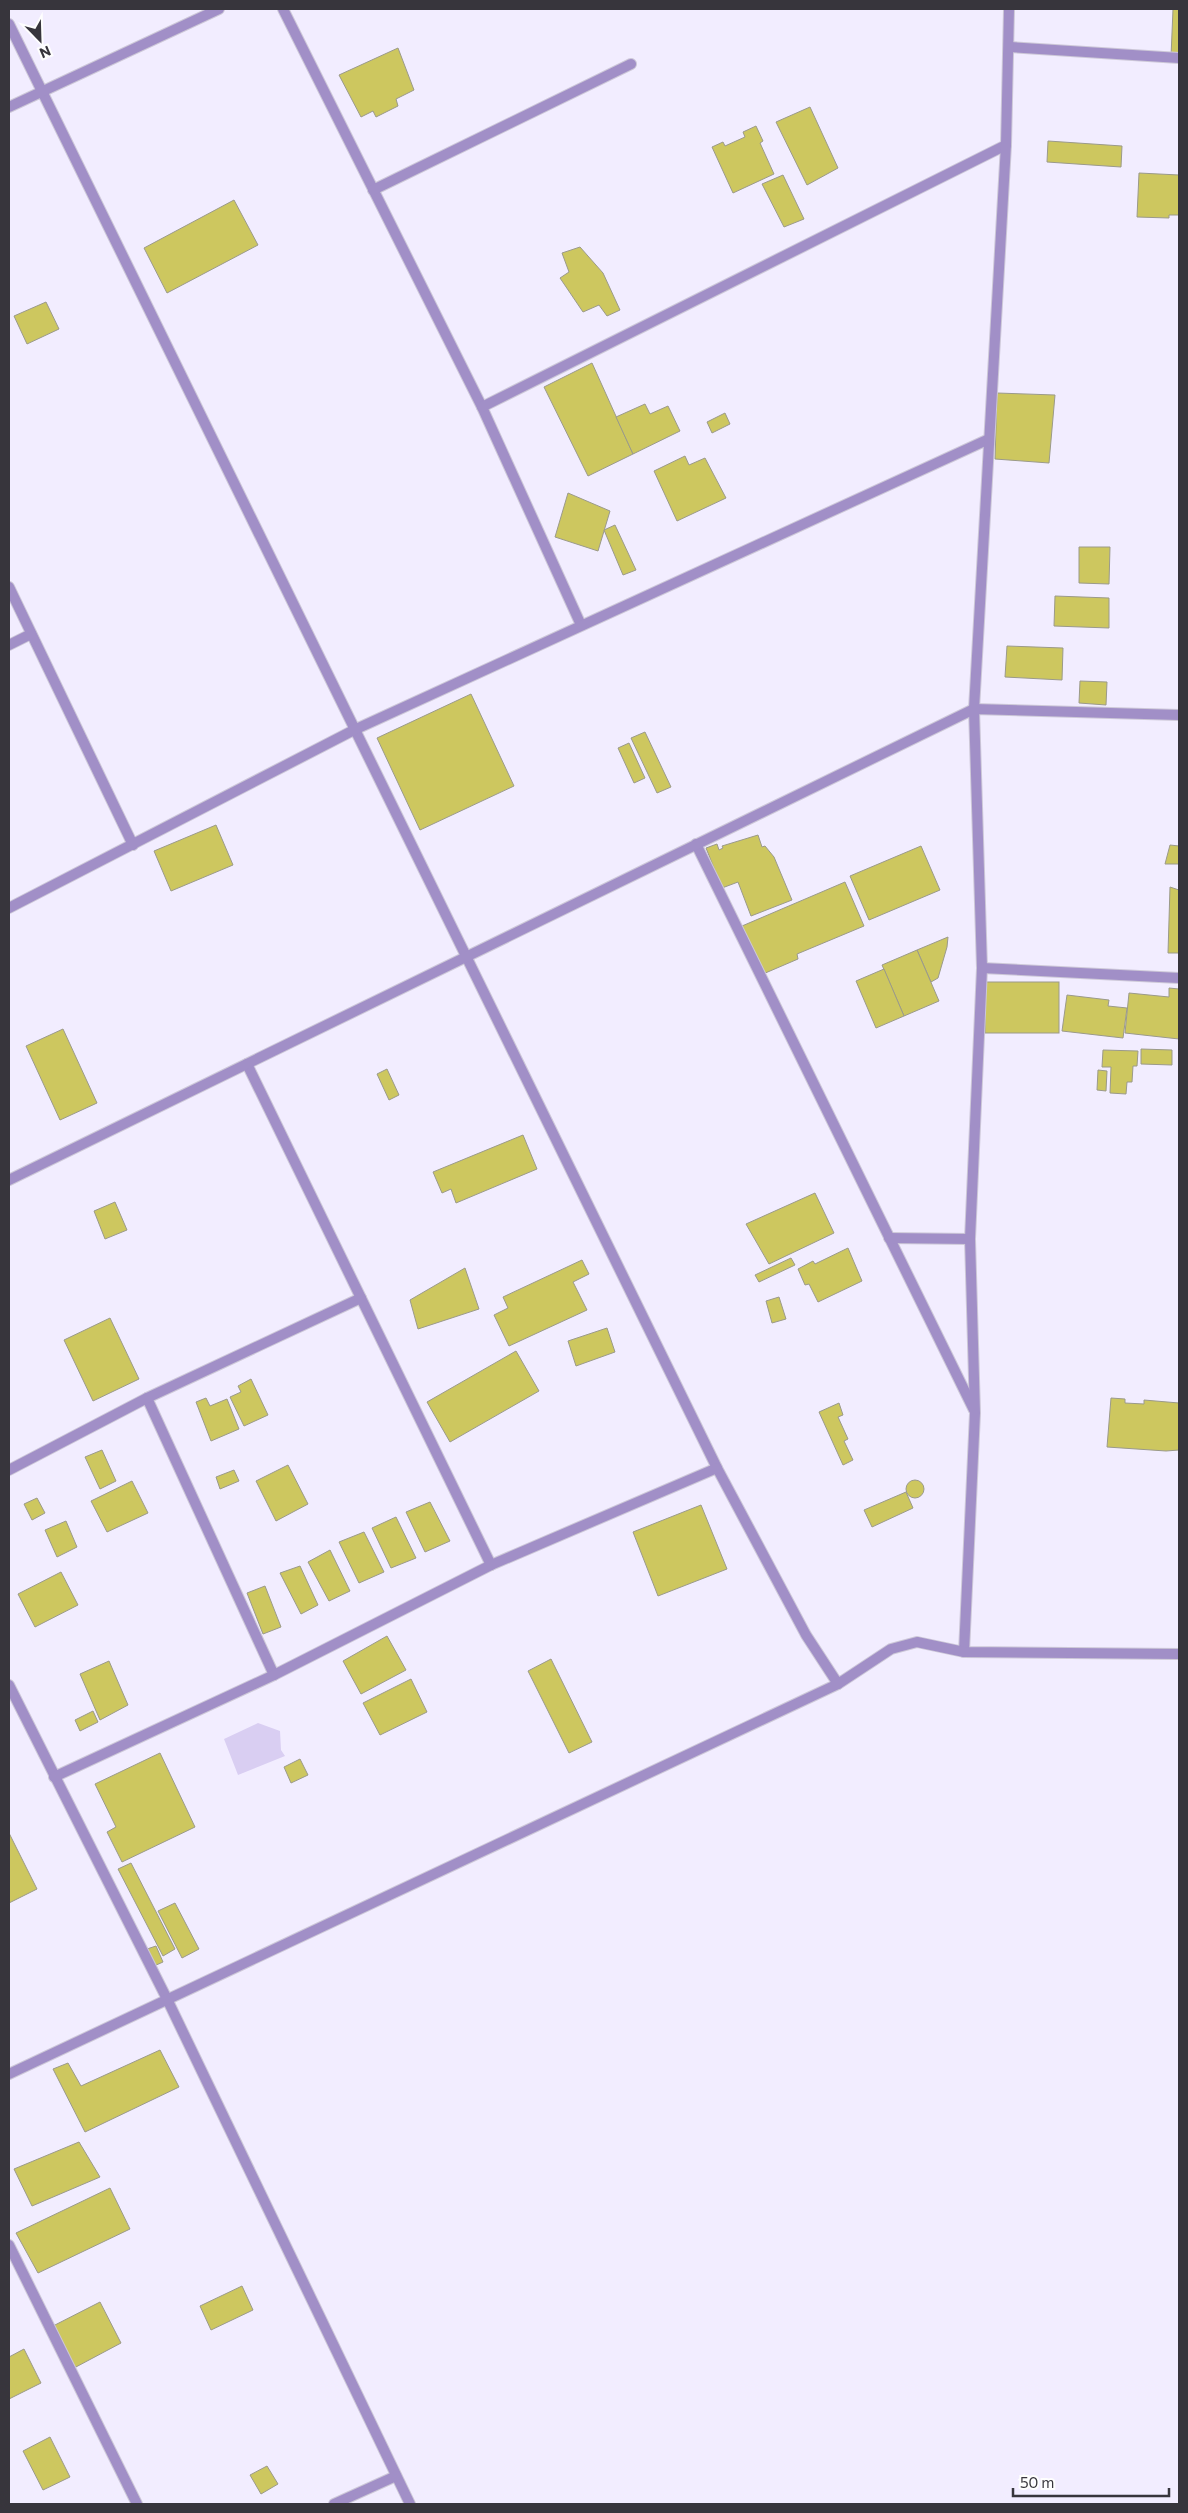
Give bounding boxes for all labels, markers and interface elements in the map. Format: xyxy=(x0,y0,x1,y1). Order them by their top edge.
north arrow xyxy=(15,15,65,65)
text: N xyxy=(37,43,53,62)
scale bar xyxy=(1013,2466,1169,2498)
text: 50 m xyxy=(1020,2473,1054,2491)

